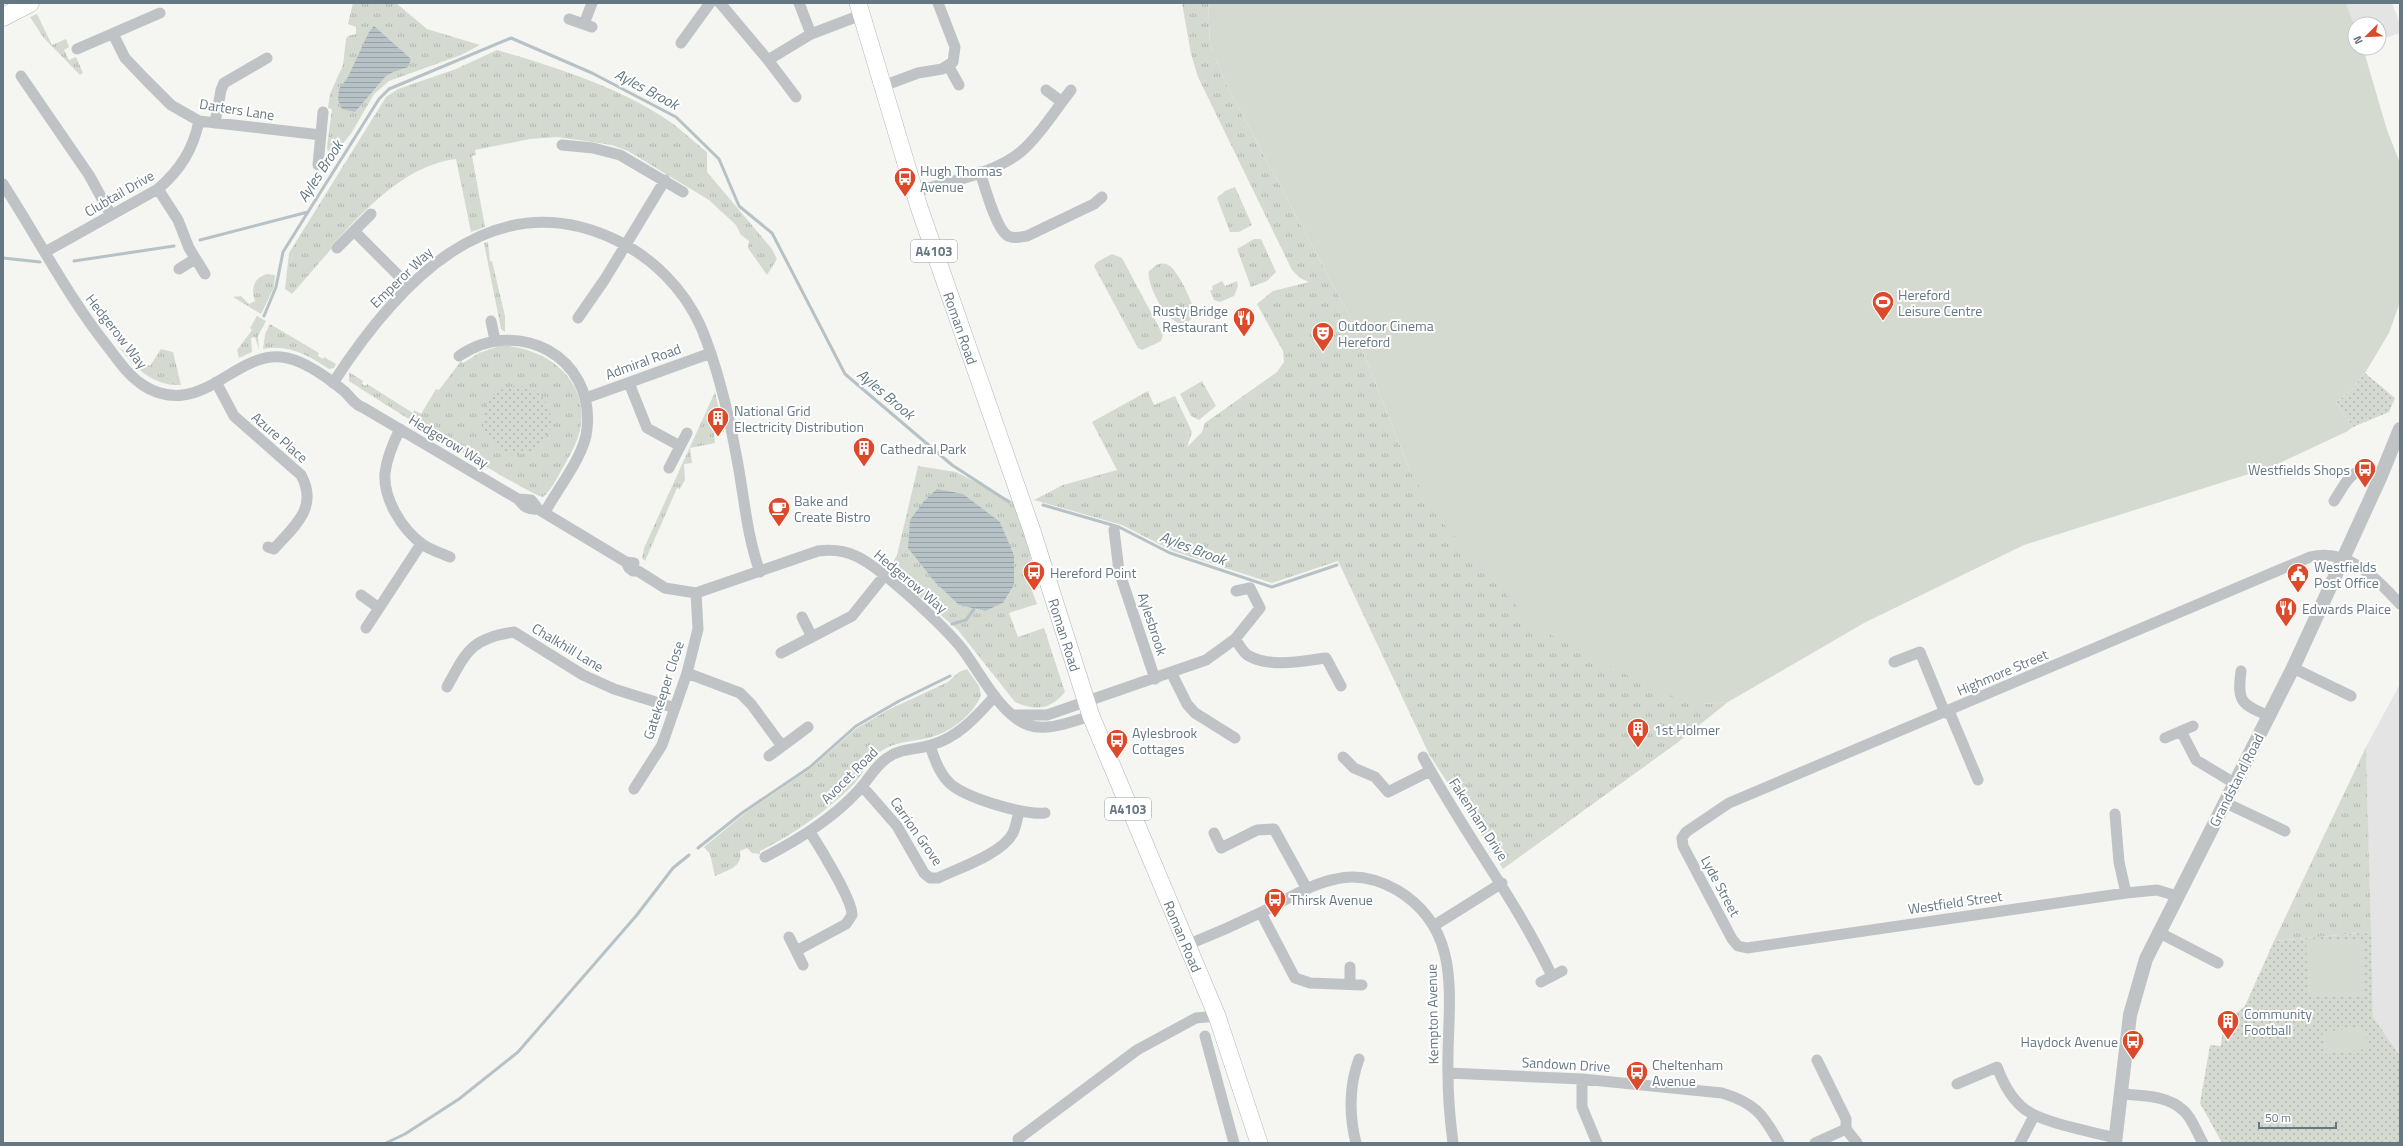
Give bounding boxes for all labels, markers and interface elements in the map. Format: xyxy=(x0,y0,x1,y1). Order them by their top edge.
north arrow xyxy=(2347,16,2387,56)
text: N xyxy=(2349,33,2367,47)
water label: Ayles Brook xyxy=(611,63,685,117)
street label: Darters Lane xyxy=(198,93,276,125)
water label: Ayles Brook xyxy=(291,134,350,206)
place label: Hugh Thomas Avenue xyxy=(920,160,1002,197)
street label: Clubtail Drive xyxy=(80,165,158,221)
bus stop icon: Hugh Thomas Avenue xyxy=(892,165,918,198)
road number: A4103 xyxy=(911,240,957,262)
street label: Emperor Way xyxy=(365,242,437,312)
place label: Hereford Leisure Centre xyxy=(1898,284,1982,321)
street label: Hedgerow Way xyxy=(81,289,153,373)
street label: Roman Road xyxy=(939,289,984,367)
sports icon: Hereford Leisure Centre xyxy=(1870,289,1896,322)
place label: Rusty Bridge Restaurant xyxy=(1153,300,1228,337)
restaurant icon: Rusty Bridge Restaurant xyxy=(1231,305,1257,338)
place label: Outdoor Cinema Hereford xyxy=(1338,315,1434,352)
theatre icon: Outdoor Cinema Hereford xyxy=(1310,320,1336,353)
street label: Admiral Road xyxy=(602,338,684,384)
water label: Ayles Brook xyxy=(852,363,922,427)
place label: National Grid Electricity Distribution xyxy=(734,400,864,437)
building icon: National Grid Electricity Distribution xyxy=(705,405,731,438)
street label: Azure Place xyxy=(247,407,313,467)
street label: Hedgerow Way xyxy=(405,409,493,473)
building icon: Cathedral Park xyxy=(851,435,877,468)
place label: Cathedral Park xyxy=(880,438,967,459)
bus stop icon: Westfields Shops xyxy=(2352,456,2378,489)
place label: Westfields Shops xyxy=(2248,459,2350,480)
place label: Bake and Create Bistro xyxy=(794,490,871,527)
cafe icon: Bake and Create Bistro xyxy=(766,495,792,528)
water label: Ayles Brook xyxy=(1156,525,1232,572)
street label: Hedgerow Way xyxy=(870,544,952,618)
place label: Westfields Post Office xyxy=(2314,556,2379,593)
bus stop icon: Hereford Point xyxy=(1021,559,1047,592)
public building icon: Westfields Post Office xyxy=(2285,561,2311,594)
place label: Hereford Point xyxy=(1050,562,1136,583)
street label: Aylesbrook xyxy=(1133,590,1173,659)
restaurant icon: Edwards Plaice xyxy=(2273,595,2299,628)
street label: Roman Road xyxy=(1044,596,1087,674)
place label: Edwards Plaice xyxy=(2302,598,2391,619)
street label: Chalkhill Lane xyxy=(528,617,608,677)
street label: Gatekeeper Close xyxy=(637,638,689,742)
street label: Highmore Street xyxy=(1953,643,2051,701)
building icon: 1st Holmer xyxy=(1625,716,1651,749)
place label: 1st Holmer xyxy=(1654,719,1720,740)
place label: Aylesbrook Cottages xyxy=(1132,722,1198,759)
bus stop icon: Aylesbrook Cottages xyxy=(1104,727,1130,760)
street label: Grandstand Road xyxy=(2203,730,2269,830)
street label: Avocet Road xyxy=(816,742,882,808)
street label: Fakenham Drive xyxy=(1444,773,1514,865)
street label: Carrion Grove xyxy=(886,792,948,870)
road number: A4103 xyxy=(1105,798,1151,820)
street label: Lyde Street xyxy=(1696,852,1746,920)
street label: Westfield Street xyxy=(1906,885,2004,919)
bus stop icon: Thirsk Avenue xyxy=(1262,886,1288,919)
place label: Thirsk Avenue xyxy=(1290,889,1373,910)
street label: Roman Road xyxy=(1159,897,1208,975)
street label: Kempton Avenue xyxy=(1421,964,1443,1064)
place label: Community Football xyxy=(2244,1003,2312,1040)
building icon: Community Football xyxy=(2215,1008,2241,1041)
bus stop icon: Haydock Avenue xyxy=(2120,1028,2146,1061)
place label: Haydock Avenue xyxy=(2020,1031,2118,1052)
street label: Sandown Drive xyxy=(1521,1051,1611,1077)
place label: Cheltenham Avenue xyxy=(1652,1054,1723,1091)
bus stop icon: Cheltenham Avenue xyxy=(1624,1059,1650,1092)
scale bar xyxy=(2259,1104,2336,1130)
text: 50 m xyxy=(2265,1108,2291,1127)

